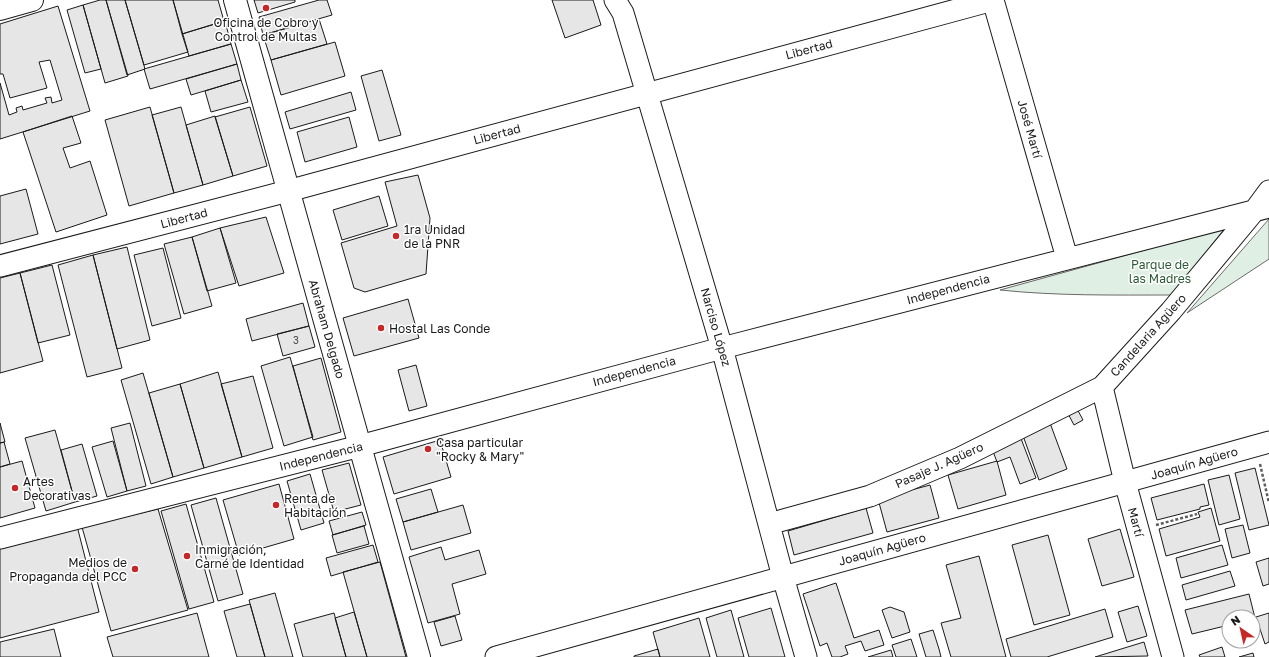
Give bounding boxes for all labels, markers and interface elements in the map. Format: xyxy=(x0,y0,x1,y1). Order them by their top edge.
marker: Oficina de Cobro y Control de Multas xyxy=(261,3,271,13)
place label: Oficina de Cobro y Control de Multas xyxy=(214,15,319,44)
street label: Libertad xyxy=(784,36,834,62)
street label: José Martí xyxy=(1014,98,1046,161)
street label: Libertad xyxy=(472,121,522,147)
street label: Libertad xyxy=(159,205,209,231)
place label: 1ra Unidad de la PNR xyxy=(404,222,465,251)
marker: 1ra Unidad de la PNR xyxy=(391,231,401,241)
park label: Parque de las Madres xyxy=(1129,257,1191,286)
street label: Independencia xyxy=(905,271,991,307)
street label: Abraham Delgado xyxy=(306,278,348,380)
street label: Narciso López xyxy=(698,286,734,368)
street label: Candelaria Agüero xyxy=(1107,291,1189,379)
place label: Hostal Las Conde xyxy=(389,321,490,336)
marker: Hostal Las Conde xyxy=(376,323,386,333)
house number: 3 xyxy=(293,334,299,346)
street label: Independencia xyxy=(591,353,677,389)
place label: Casa particular "Rocky & Mary" xyxy=(436,435,524,464)
street label: Independencia xyxy=(278,438,364,474)
street label: Pasaje J. Agüero xyxy=(893,439,985,491)
street label: Joaquín Agüero xyxy=(1149,443,1239,483)
marker: Casa particular "Rocky & Mary" xyxy=(423,444,433,454)
place label: Artes Decorativas xyxy=(23,474,91,503)
marker: Artes Decorativas xyxy=(10,483,20,493)
place label: Renta de Habitación xyxy=(284,491,346,520)
marker: Renta de Habitación xyxy=(271,500,281,510)
street label: Martí xyxy=(1125,506,1147,539)
street label: Joaquín Agüero xyxy=(837,529,927,569)
place label: Inmigración, Carné de Identidad xyxy=(195,542,304,571)
marker: Inmigración, Carné de Identidad xyxy=(182,551,192,561)
place label: Medios de Propaganda del PCC xyxy=(9,555,127,584)
marker: Medios de Propaganda del PCC xyxy=(130,564,140,574)
north arrow xyxy=(1221,609,1261,649)
text: N xyxy=(1228,613,1242,628)

